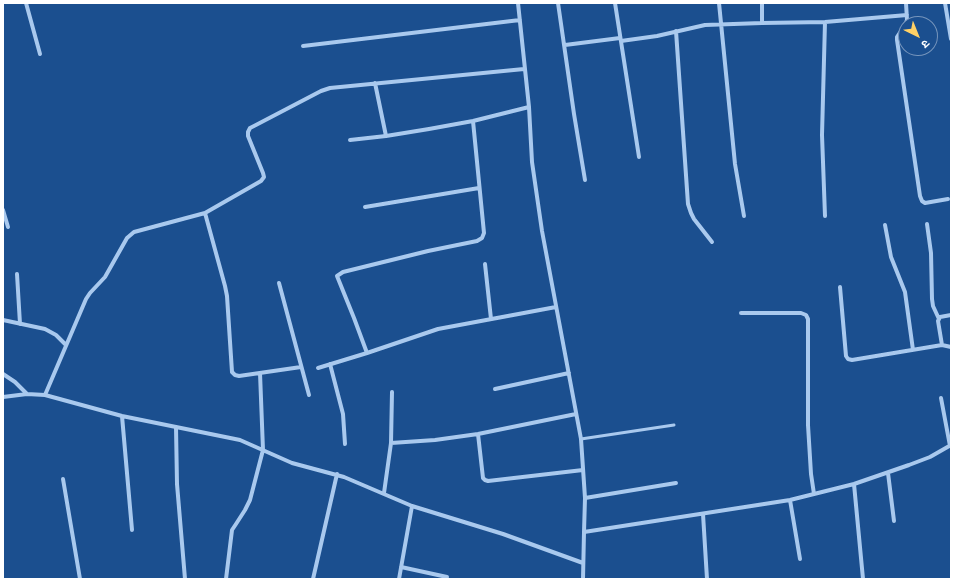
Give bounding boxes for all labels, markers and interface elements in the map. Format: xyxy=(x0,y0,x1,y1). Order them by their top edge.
north arrow xyxy=(898,16,938,56)
text: उ xyxy=(919,37,933,51)

